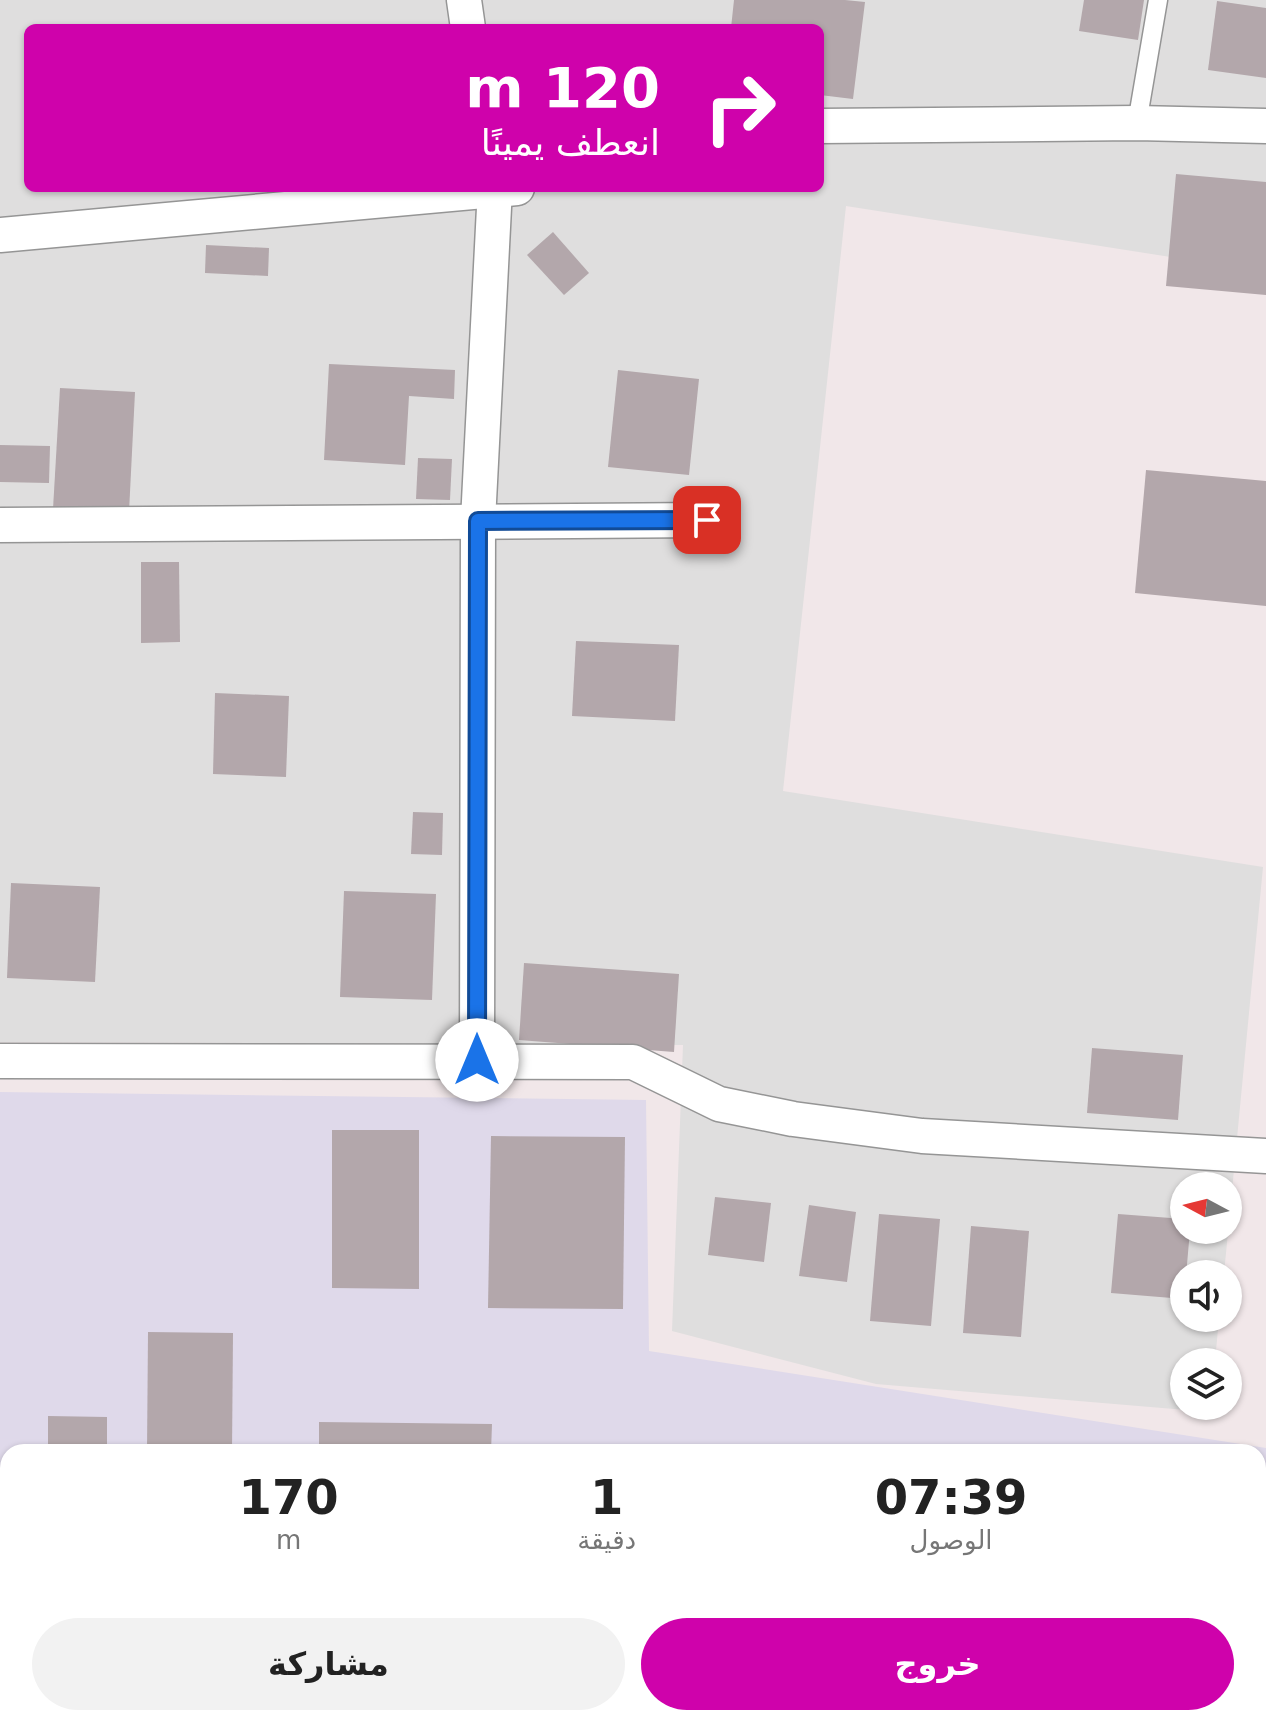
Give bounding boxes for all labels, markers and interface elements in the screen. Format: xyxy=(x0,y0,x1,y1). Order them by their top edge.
text: 120 m xyxy=(465,55,660,120)
icon: right xyxy=(688,56,792,160)
text: انعطف يمينًا xyxy=(481,122,660,163)
pin xyxy=(673,486,741,554)
icon: arrive xyxy=(685,498,729,542)
position arrow xyxy=(435,1018,519,1102)
north arrow xyxy=(1170,1172,1242,1244)
map controls xyxy=(1170,1172,1242,1420)
button: sound xyxy=(1170,1260,1242,1332)
button: layers xyxy=(1170,1348,1242,1420)
text: 170 xyxy=(239,1469,339,1525)
text: 1 xyxy=(590,1469,623,1525)
text: 07:39 xyxy=(875,1469,1028,1525)
text: m xyxy=(276,1525,301,1555)
text: دقيقة xyxy=(577,1525,636,1555)
text: الوصول xyxy=(910,1525,993,1555)
button: مشاركة xyxy=(32,1618,625,1710)
button: خروج xyxy=(641,1618,1234,1710)

